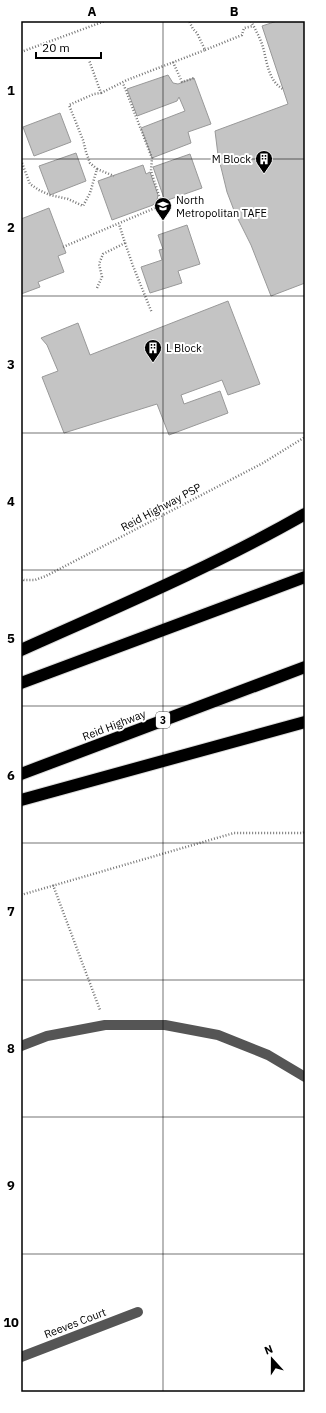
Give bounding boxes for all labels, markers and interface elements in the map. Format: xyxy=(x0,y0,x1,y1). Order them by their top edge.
text: A xyxy=(88,3,97,20)
text: B xyxy=(230,3,239,20)
scale bar xyxy=(36,34,101,60)
text: 20 m xyxy=(42,40,70,55)
text: 1 xyxy=(7,82,15,99)
building icon: M Block xyxy=(254,149,274,174)
place label: M Block xyxy=(212,152,251,166)
place label: North Metropolitan TAFE xyxy=(176,193,267,220)
school or university icon: North Metropolitan TAFE xyxy=(153,196,173,221)
text: 2 xyxy=(7,219,15,236)
building icon: L Block xyxy=(143,338,163,363)
place label: L Block xyxy=(166,341,202,355)
text: 3 xyxy=(7,356,15,373)
street label: Reid Highway PSP xyxy=(118,480,204,534)
text: 4 xyxy=(7,493,15,510)
text: 5 xyxy=(7,630,15,647)
street label: Reid Highway xyxy=(80,706,148,744)
road number: 3 xyxy=(156,712,170,728)
text: 6 xyxy=(7,767,15,784)
text: 7 xyxy=(7,903,15,920)
text: 8 xyxy=(7,1040,15,1057)
text: 9 xyxy=(7,1177,15,1194)
street label: Reeves Court xyxy=(42,1305,108,1341)
text: 10 xyxy=(3,1314,19,1331)
north arrow xyxy=(252,1339,292,1379)
text: N xyxy=(262,1342,275,1358)

